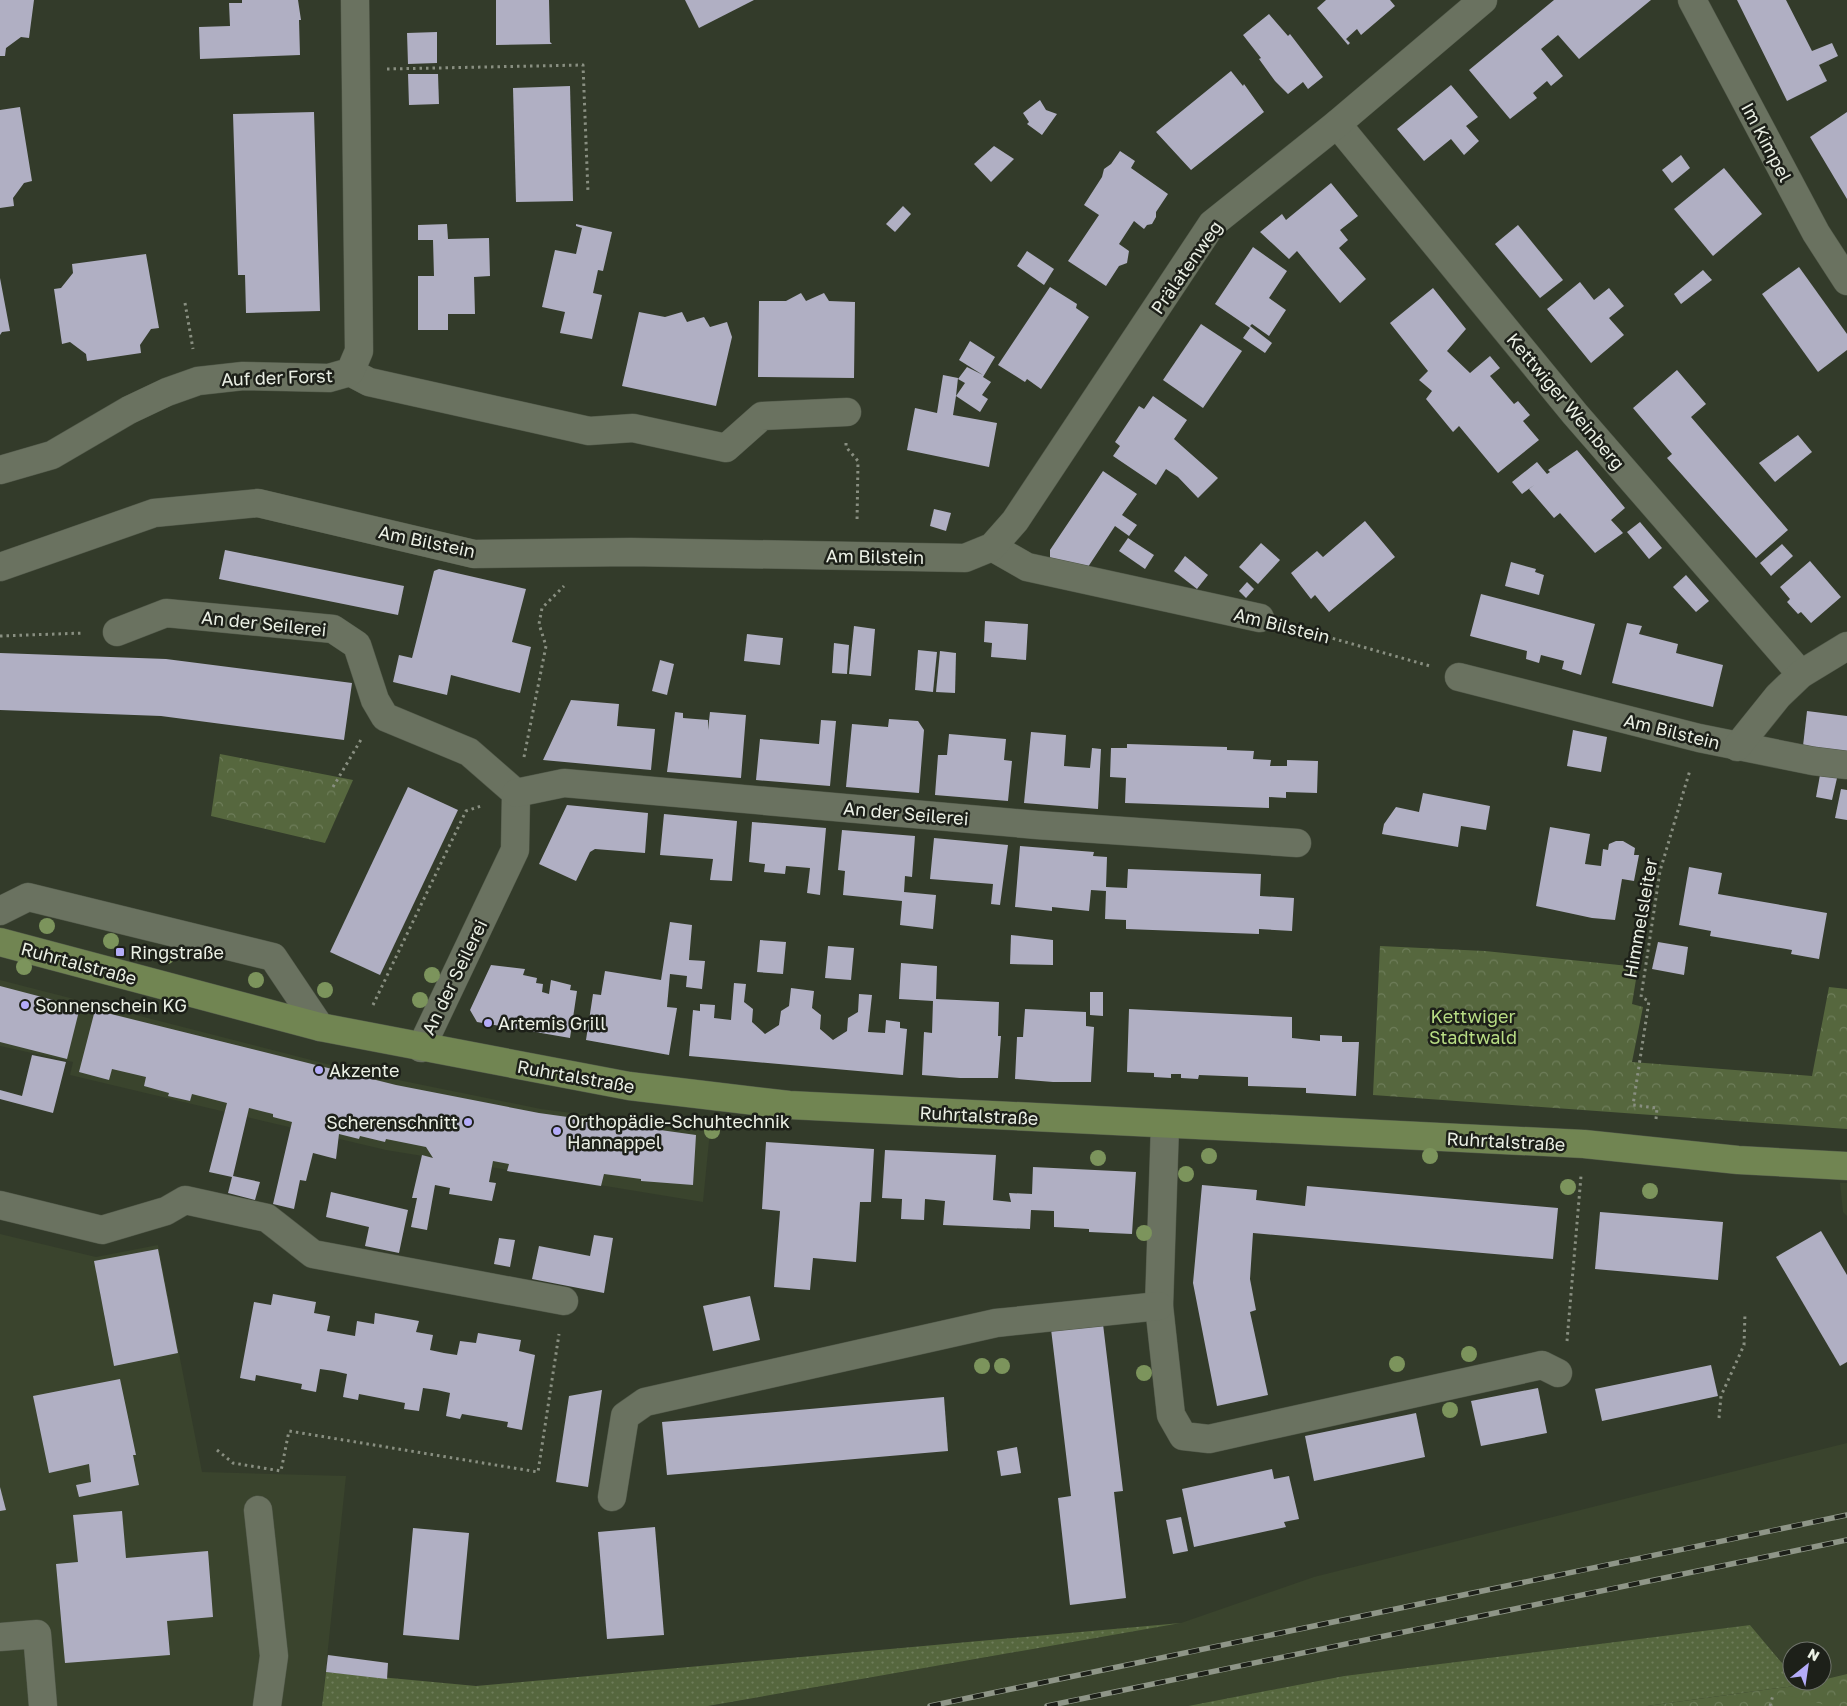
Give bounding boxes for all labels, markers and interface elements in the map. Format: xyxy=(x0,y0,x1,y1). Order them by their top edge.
street label: Im Kimpel xyxy=(1737,99,1797,186)
street label: Prälatenweg xyxy=(1146,216,1226,318)
street label: Kettwiger Weinberg xyxy=(1502,328,1630,474)
street label: Auf der Forst xyxy=(221,364,333,390)
street label: Am Bilstein xyxy=(377,520,477,562)
street label: Am Bilstein xyxy=(826,544,924,568)
street label: Am Bilstein xyxy=(1232,602,1332,648)
street label: An der Seilerei xyxy=(200,605,328,641)
street label: Am Bilstein xyxy=(1622,708,1722,754)
street label: An der Seilerei xyxy=(842,797,970,829)
street label: Himmelsleiter xyxy=(1619,856,1661,980)
street label: An der Seilerei xyxy=(417,916,491,1038)
street label: Ruhrtalstraße xyxy=(19,937,139,989)
place label: Ringstraße xyxy=(130,941,224,963)
marker: Ringstraße xyxy=(114,946,126,958)
place label: Sonnenschein KG xyxy=(35,994,187,1016)
marker: Sonnenschein KG xyxy=(19,999,31,1011)
park label: Kettwiger Stadtwald xyxy=(1429,1005,1517,1048)
place label: Artemis Grill xyxy=(498,1012,606,1034)
marker: Artemis Grill xyxy=(482,1017,494,1029)
street label: Ruhrtalstraße xyxy=(516,1055,636,1097)
place label: Akzente xyxy=(329,1059,399,1081)
marker: Akzente xyxy=(313,1064,325,1076)
street label: Ruhrtalstraße xyxy=(919,1101,1039,1129)
place label: Orthopädie-Schuhtechnik Hannappel xyxy=(567,1110,790,1153)
place label: Scherenschnitt xyxy=(326,1111,458,1133)
marker: Scherenschnitt xyxy=(462,1116,474,1128)
marker: Orthopädie-Schuhtechnik Hannappel xyxy=(551,1125,563,1137)
street label: Ruhrtalstraße xyxy=(1446,1127,1566,1155)
north arrow xyxy=(1782,1641,1832,1691)
text: N xyxy=(1805,1644,1823,1664)

